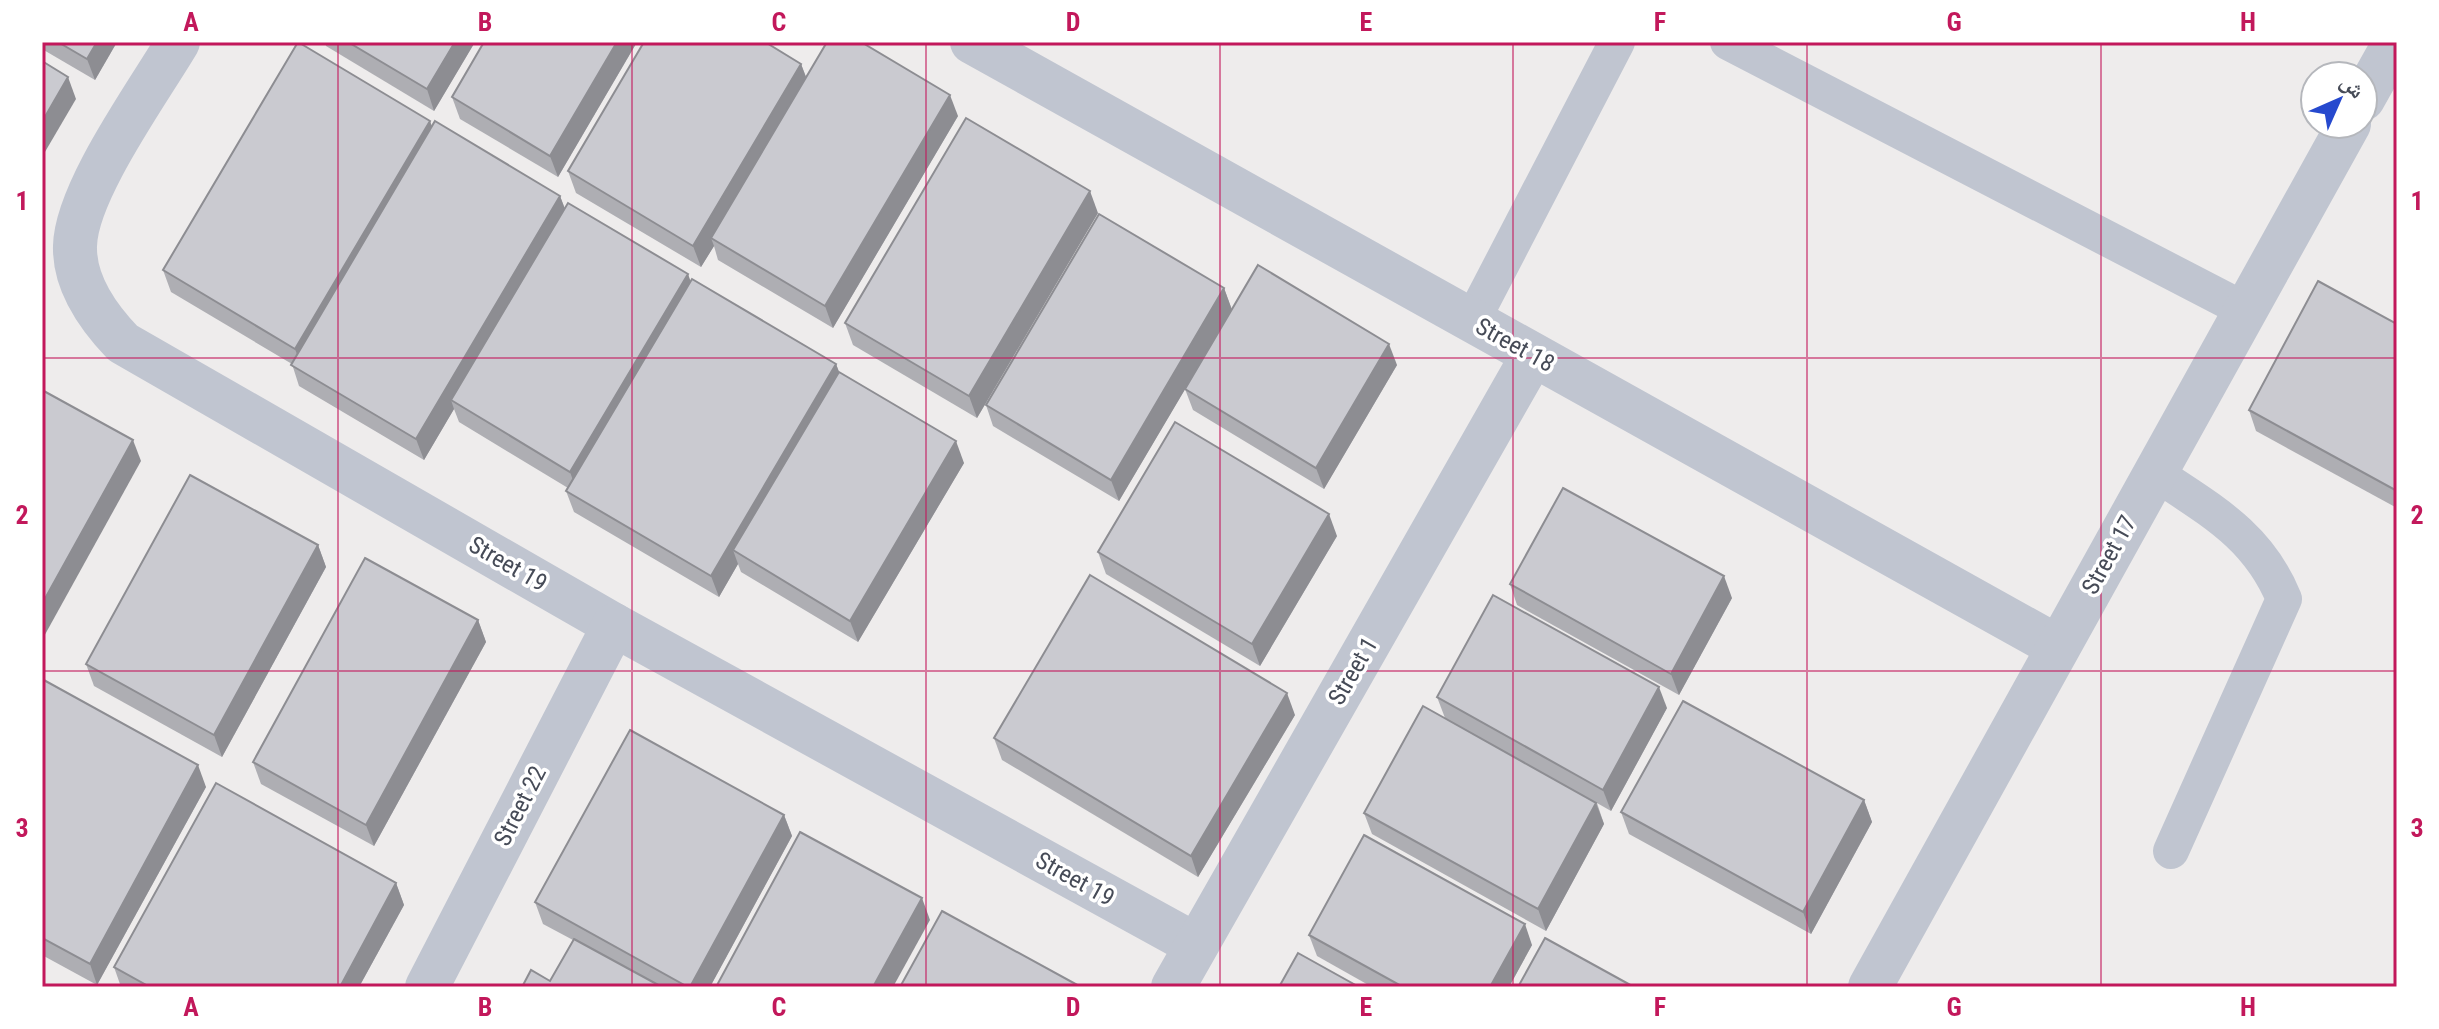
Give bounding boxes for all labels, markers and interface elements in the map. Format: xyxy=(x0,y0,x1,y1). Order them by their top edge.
text: A xyxy=(183,7,199,37)
text: B xyxy=(478,7,492,37)
text: C xyxy=(772,7,787,37)
text: D xyxy=(1066,7,1080,37)
text: E xyxy=(1360,7,1373,37)
text: F xyxy=(1654,7,1666,37)
text: G xyxy=(1946,7,1962,37)
text: H xyxy=(2240,7,2256,37)
north arrow xyxy=(2299,60,2379,140)
text: ش xyxy=(2335,69,2370,104)
text: 1 xyxy=(15,186,29,216)
text: 1 xyxy=(2410,186,2424,216)
street label: Street 18 xyxy=(1471,312,1559,378)
text: 2 xyxy=(15,500,29,530)
text: 2 xyxy=(2410,500,2424,530)
street label: Street 17 xyxy=(2076,511,2142,599)
street label: Street 19 xyxy=(464,531,552,597)
street label: Street 1 xyxy=(1322,632,1384,710)
street label: Street 22 xyxy=(488,762,552,850)
text: 3 xyxy=(15,813,29,843)
text: 3 xyxy=(2410,813,2424,843)
street label: Street 19 xyxy=(1031,846,1119,912)
text: A xyxy=(183,992,199,1022)
text: B xyxy=(478,992,492,1022)
text: C xyxy=(772,992,787,1022)
text: D xyxy=(1066,992,1080,1022)
text: E xyxy=(1360,992,1373,1022)
text: F xyxy=(1654,992,1666,1022)
text: G xyxy=(1946,992,1962,1022)
text: H xyxy=(2240,992,2256,1022)

